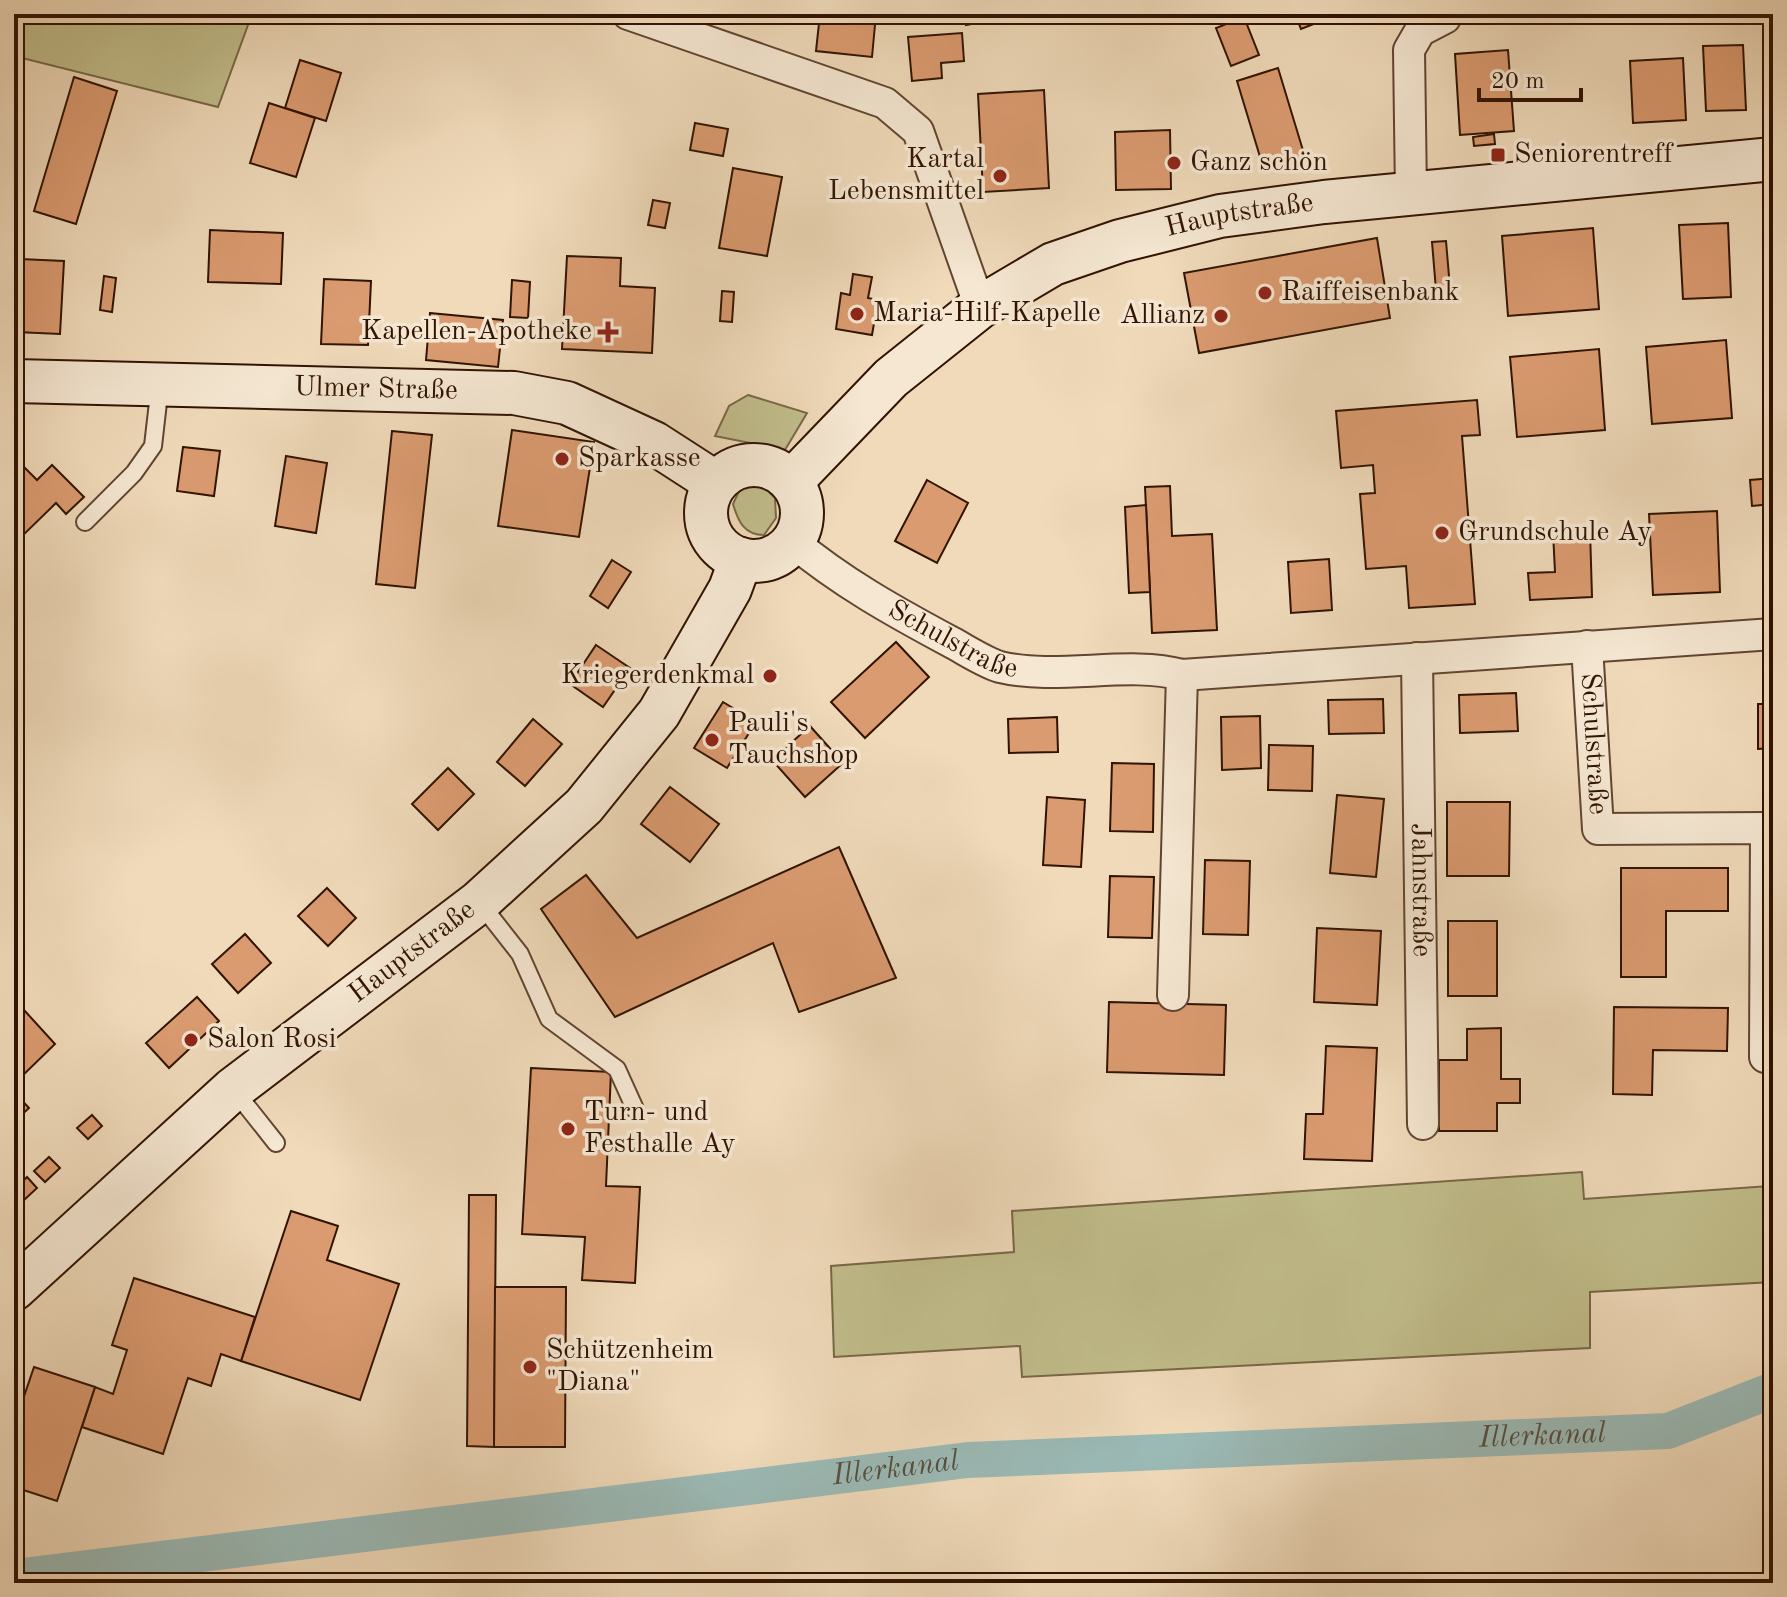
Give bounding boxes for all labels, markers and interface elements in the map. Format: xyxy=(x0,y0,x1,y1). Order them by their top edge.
scale bar xyxy=(1479,52,1581,102)
text: 20 m xyxy=(1491,70,1545,94)
place label: Seniorentreff xyxy=(1514,141,1675,169)
place label: Kartal Lebensmittel xyxy=(828,146,984,206)
marker: Seniorentreff xyxy=(1489,146,1507,164)
place label: Ganz schön xyxy=(1190,149,1328,177)
marker: Ganz schön xyxy=(1165,154,1183,172)
marker: Kartal Lebensmittel xyxy=(991,167,1009,185)
street label: Hauptstraße xyxy=(1162,190,1315,243)
place label: Raiffeisenbank xyxy=(1281,279,1459,307)
marker: Raiffeisenbank xyxy=(1256,284,1274,302)
place label: Maria-Hilf-Kapelle xyxy=(873,300,1101,328)
place label: Allianz xyxy=(1120,302,1205,330)
marker: Maria-Hilf-Kapelle xyxy=(848,305,866,323)
marker: Allianz xyxy=(1212,307,1230,325)
place label: Kapellen-Apotheke xyxy=(361,318,592,346)
marker: Kapellen-Apotheke xyxy=(599,323,617,341)
street label: Ulmer Straße xyxy=(294,374,458,406)
place label: Sparkasse xyxy=(578,445,701,473)
marker: Sparkasse xyxy=(553,450,571,468)
place label: Grundschule Ay xyxy=(1458,519,1652,547)
marker: Grundschule Ay xyxy=(1433,524,1451,542)
street label: Schulstraße xyxy=(883,596,1019,684)
place label: Kriegerdenkmal xyxy=(561,662,754,690)
marker: Kriegerdenkmal xyxy=(761,667,779,685)
street label: Schulstraße xyxy=(1575,672,1611,816)
place label: Pauli's Tauchshop xyxy=(728,710,859,770)
marker: Pauli's Tauchshop xyxy=(703,731,721,749)
street label: Jahnstraße xyxy=(1405,823,1435,957)
street label: Hauptstraße xyxy=(344,896,481,1009)
place label: Salon Rosi xyxy=(207,1026,336,1054)
marker: Salon Rosi xyxy=(182,1031,200,1049)
place label: Turn- und Festhalle Ay xyxy=(584,1099,736,1159)
marker: Turn- und Festhalle Ay xyxy=(559,1120,577,1138)
place label: Schützenheim "Diana" xyxy=(546,1337,714,1397)
marker: Schützenheim "Diana" xyxy=(521,1358,539,1376)
water label: Illerkanal xyxy=(1477,1419,1607,1454)
water label: Illerkanal xyxy=(829,1446,961,1492)

